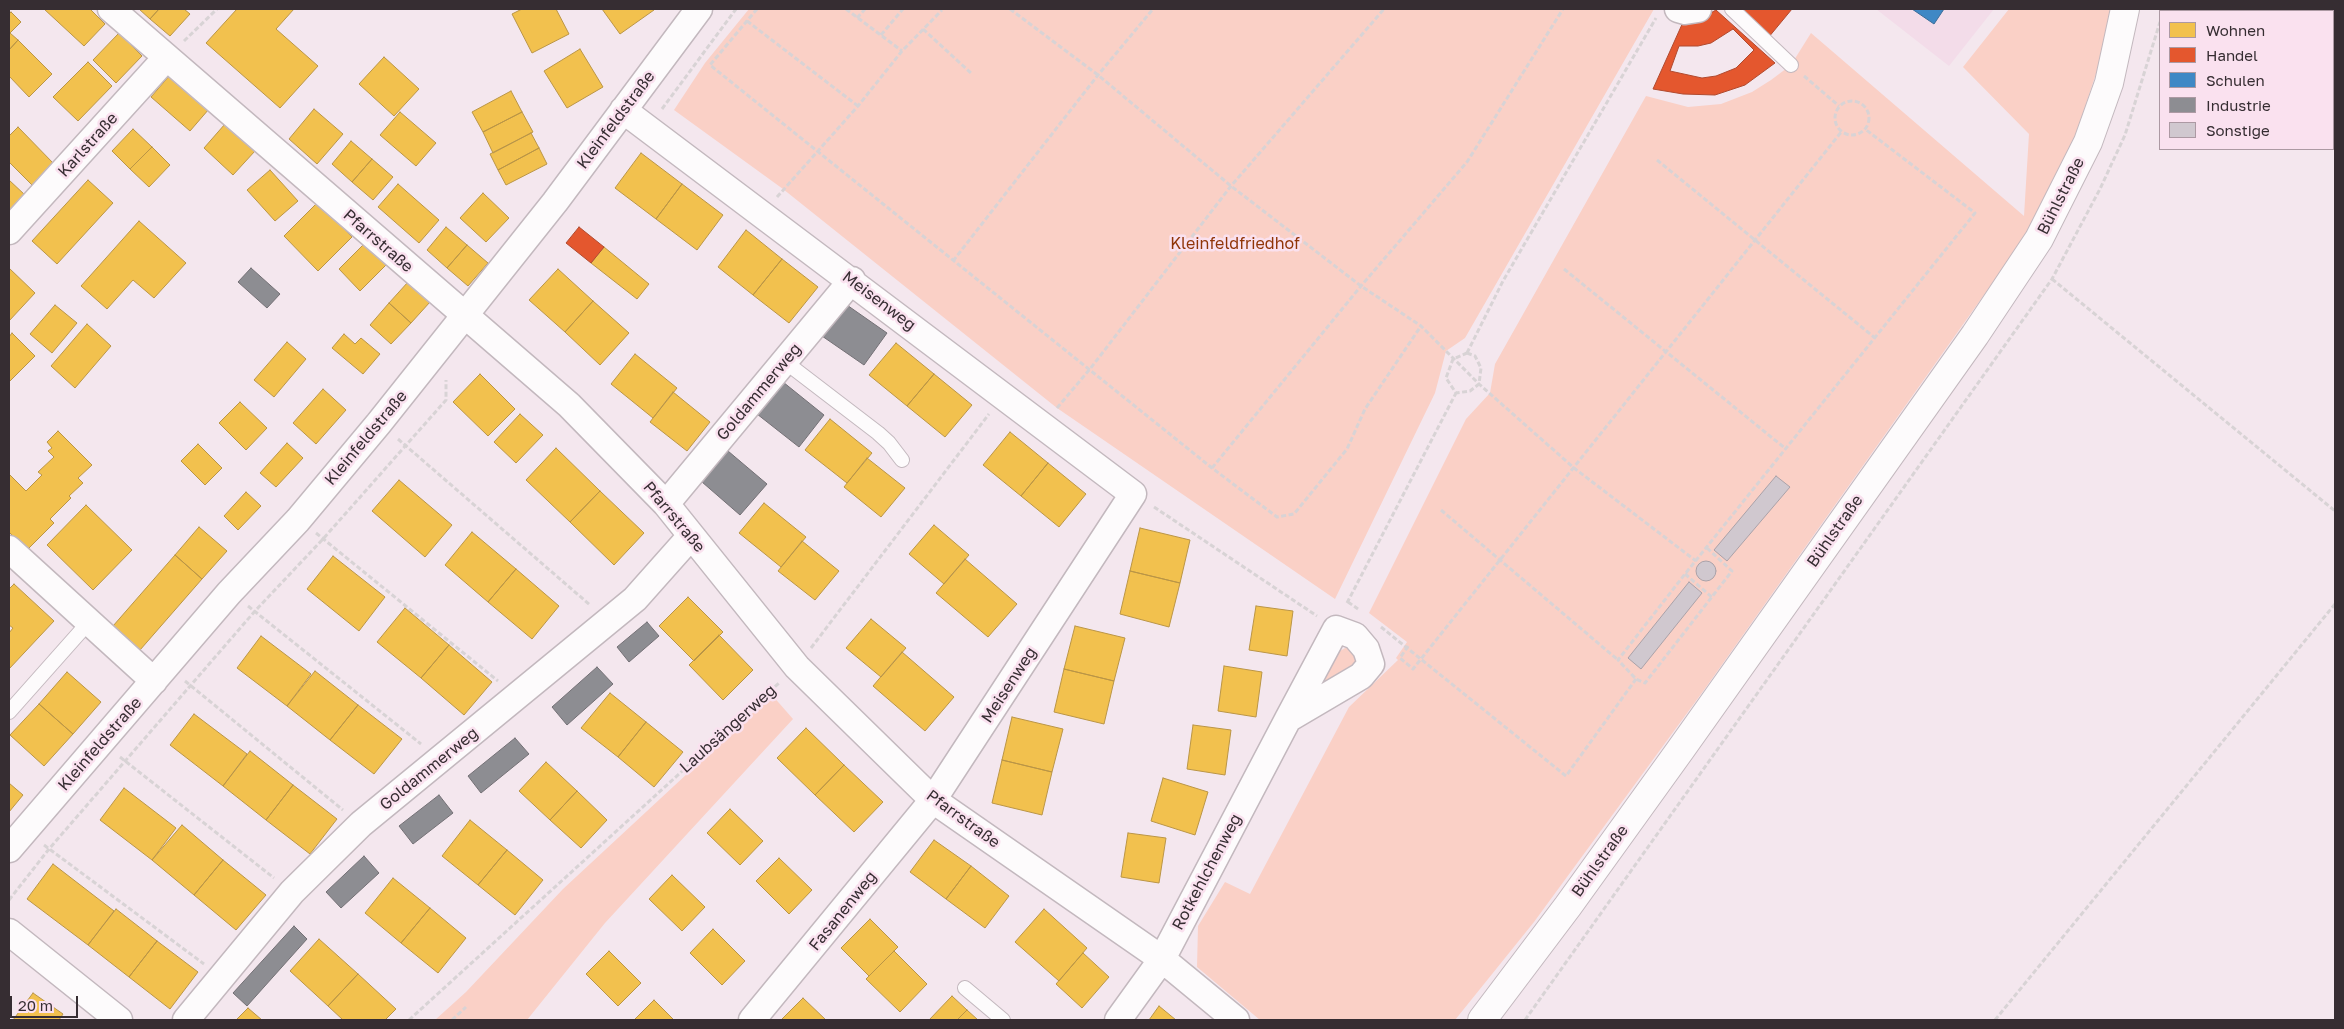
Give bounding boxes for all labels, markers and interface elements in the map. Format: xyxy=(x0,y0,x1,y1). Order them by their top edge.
legend xyxy=(2159,10,2334,150)
text: Wohnen xyxy=(2206,21,2265,39)
text: Handel xyxy=(2206,46,2258,64)
street label: Kleinfeldstraße xyxy=(573,67,659,173)
text: Schulen xyxy=(2206,71,2265,89)
text: Industrie xyxy=(2206,96,2271,114)
street label: Karlstraße xyxy=(54,109,122,181)
text: Sonstige xyxy=(2206,121,2270,139)
street label: Bühlstraße xyxy=(2033,154,2089,238)
street label: Pfarrstraße xyxy=(339,205,417,277)
park label: Kleinfeldfriedhof xyxy=(1170,234,1300,254)
street label: Meisenweg xyxy=(839,267,919,335)
street label: Goldammerweg xyxy=(713,340,805,444)
street label: Kleinfeldstraße xyxy=(321,387,411,489)
street label: Pfarrstraße xyxy=(639,478,709,556)
street label: Bühlstraße xyxy=(1803,491,1867,571)
street label: Meisenweg xyxy=(977,643,1041,727)
street label: Laubsängerweg xyxy=(676,681,780,777)
street label: Kleinfeldstraße xyxy=(54,693,146,795)
street label: Goldammerweg xyxy=(376,724,482,814)
street label: Pfarrstraße xyxy=(922,786,1004,852)
street label: Rotkehlchenweg xyxy=(1168,811,1246,933)
street label: Bühlstraße xyxy=(1568,821,1632,901)
street label: Fasanenweg xyxy=(805,867,881,955)
scale bar xyxy=(12,986,80,1018)
text: 20 m xyxy=(18,996,53,1014)

